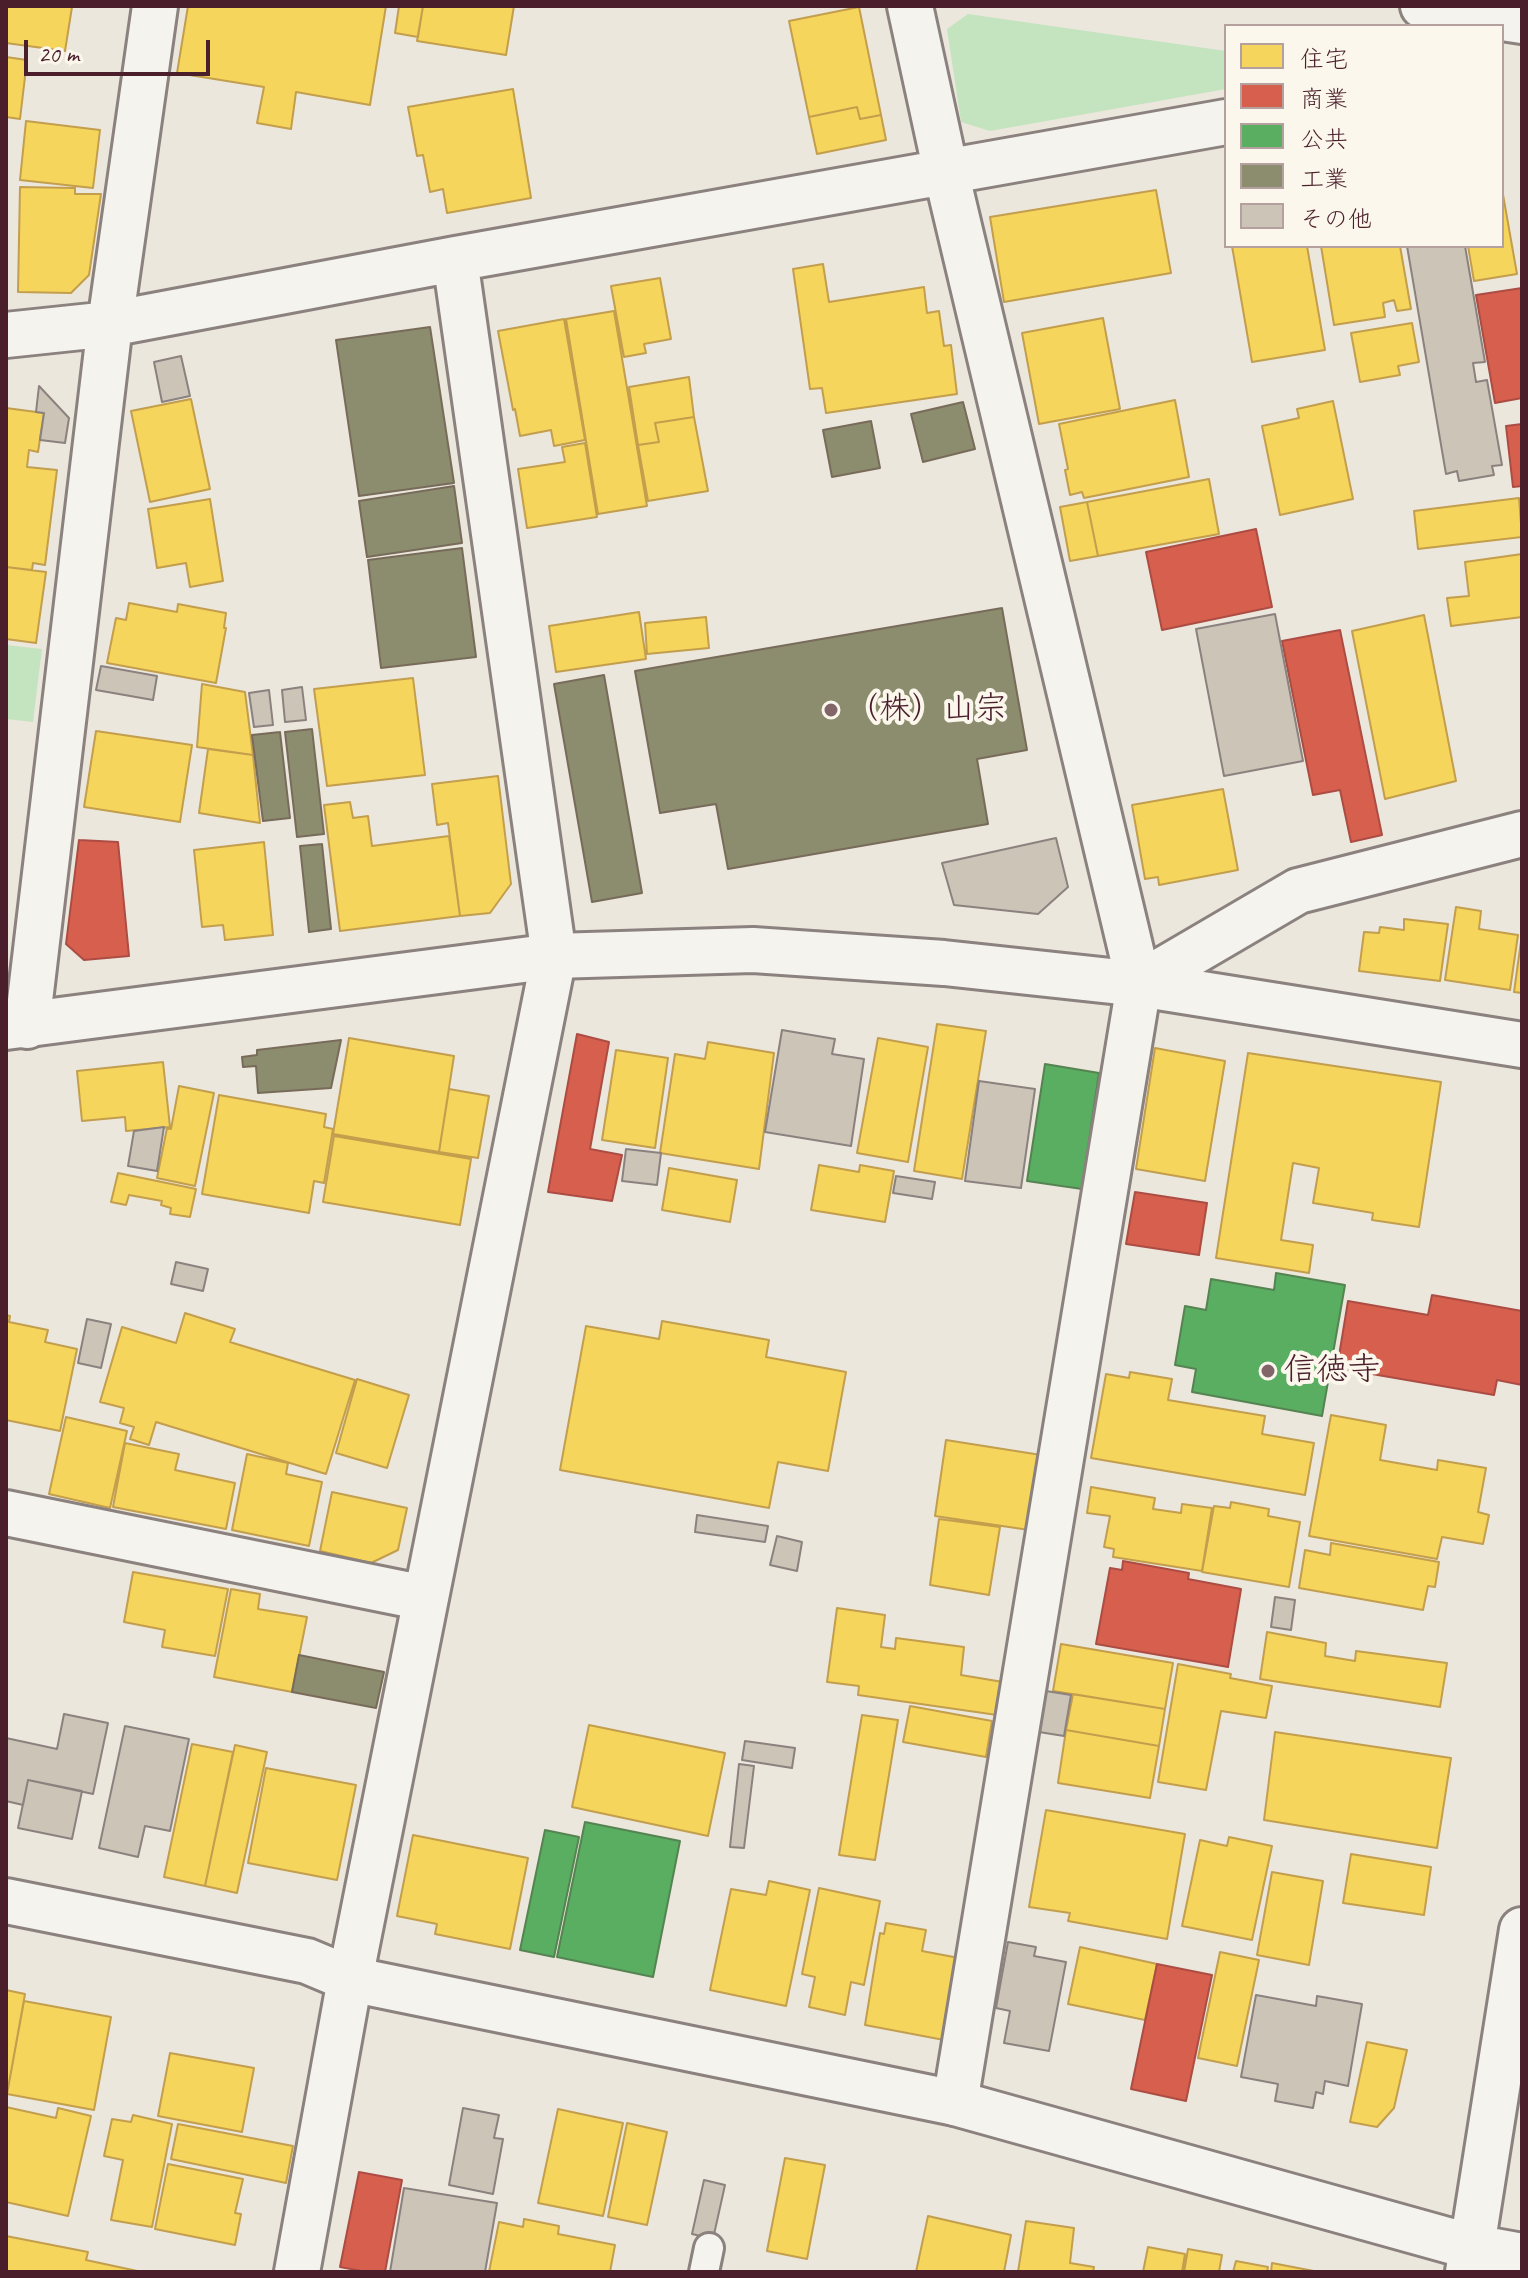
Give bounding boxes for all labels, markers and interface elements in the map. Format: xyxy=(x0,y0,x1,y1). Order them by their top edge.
scale bar xyxy=(28,24,214,74)
legend xyxy=(1224,24,1504,248)
text: 20 m xyxy=(38,39,79,69)
text: 住宅 xyxy=(1300,44,1348,74)
text: 商業 xyxy=(1300,84,1348,114)
text: 公共 xyxy=(1300,124,1348,154)
text: 工業 xyxy=(1300,164,1348,194)
text: その他 xyxy=(1300,204,1372,234)
place label: （株）山宗 xyxy=(847,691,1007,729)
marker: （株）山宗 xyxy=(822,701,840,719)
place label: 信徳寺 xyxy=(1284,1352,1380,1390)
marker: 信徳寺 xyxy=(1259,1362,1277,1380)

